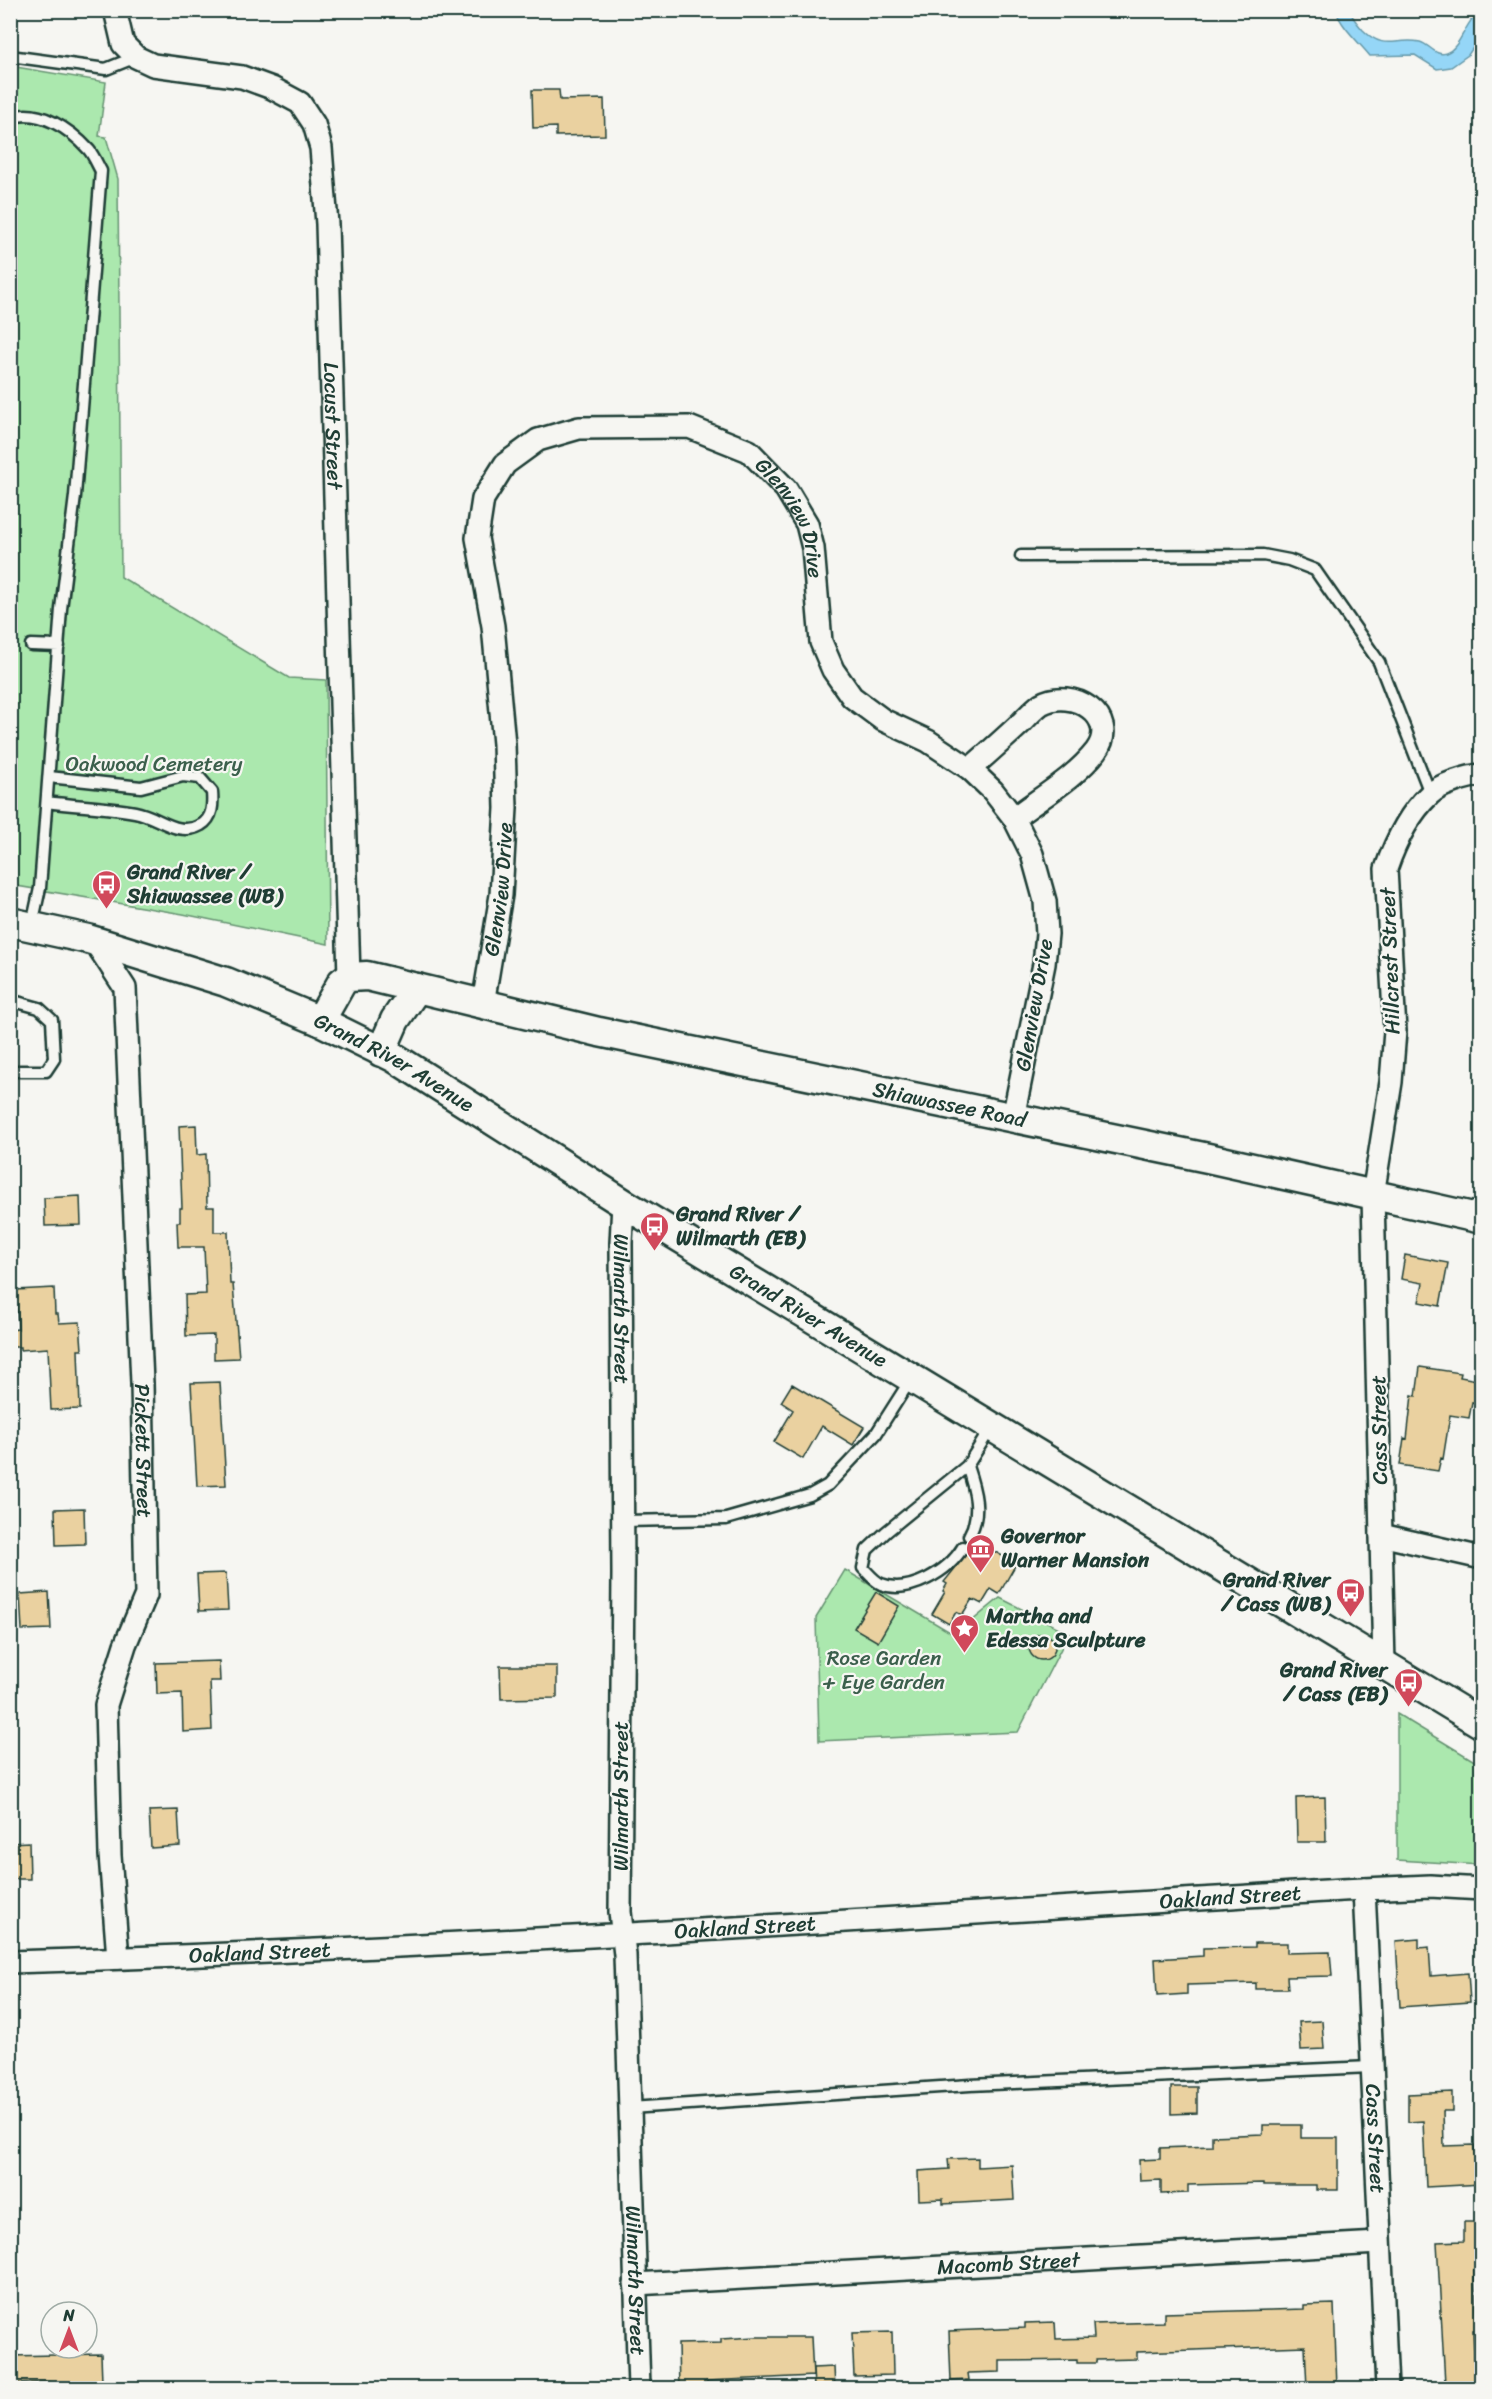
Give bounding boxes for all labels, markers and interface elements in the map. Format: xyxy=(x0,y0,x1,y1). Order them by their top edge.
street label: Locust Street xyxy=(312,362,354,491)
street label: Glenview Drive xyxy=(745,448,834,580)
park label: Oakwood Cemetery xyxy=(65,745,243,783)
street label: Glenview Drive xyxy=(472,821,524,959)
place label: Grand River / Shiawassee (WB) xyxy=(126,853,284,915)
bus stop icon: Grand River / Shiawassee (WB) xyxy=(90,868,122,910)
street label: Hillcrest Street xyxy=(1368,885,1412,1035)
street label: Glenview Drive xyxy=(1004,935,1064,1074)
street label: Grand River Avenue xyxy=(307,1002,482,1123)
street label: Shiawassee Road xyxy=(869,1070,1032,1139)
place label: Grand River / Wilmarth (EB) xyxy=(675,1195,806,1257)
bus stop icon: Grand River / Wilmarth (EB) xyxy=(639,1210,671,1252)
street label: Wilmarth Street xyxy=(602,1233,641,1384)
street label: Grand River Avenue xyxy=(722,1253,895,1378)
street label: Cass Street xyxy=(1359,1375,1399,1485)
street label: Pickett Street xyxy=(123,1383,164,1518)
place label: Governor Warner Mansion xyxy=(1000,1517,1150,1579)
museum icon: Governor Warner Mansion xyxy=(964,1532,996,1574)
place label: Grand River / Cass (WB) xyxy=(1220,1561,1332,1623)
bus stop icon: Grand River / Cass (WB) xyxy=(1335,1576,1367,1618)
place label: Martha and Edessa Sculpture xyxy=(985,1597,1146,1659)
place icon: Martha and Edessa Sculpture xyxy=(949,1612,981,1654)
park label: Rose Garden + Eye Garden xyxy=(822,1639,945,1701)
place label: Grand River / Cass (EB) xyxy=(1279,1651,1389,1713)
bus stop icon: Grand River / Cass (EB) xyxy=(1392,1666,1424,1708)
street label: Wilmarth Street xyxy=(602,1721,640,1871)
street label: Oakland Street xyxy=(1158,1874,1302,1921)
street label: Oakland Street xyxy=(673,1904,817,1950)
street label: Oakland Street xyxy=(188,1930,331,1975)
street label: Cass Street xyxy=(1354,2083,1397,2194)
street label: Wilmarth Street xyxy=(614,2205,657,2356)
street label: Macomb Street xyxy=(936,2240,1082,2286)
north arrow xyxy=(39,2300,99,2360)
text: N xyxy=(62,2301,75,2330)

